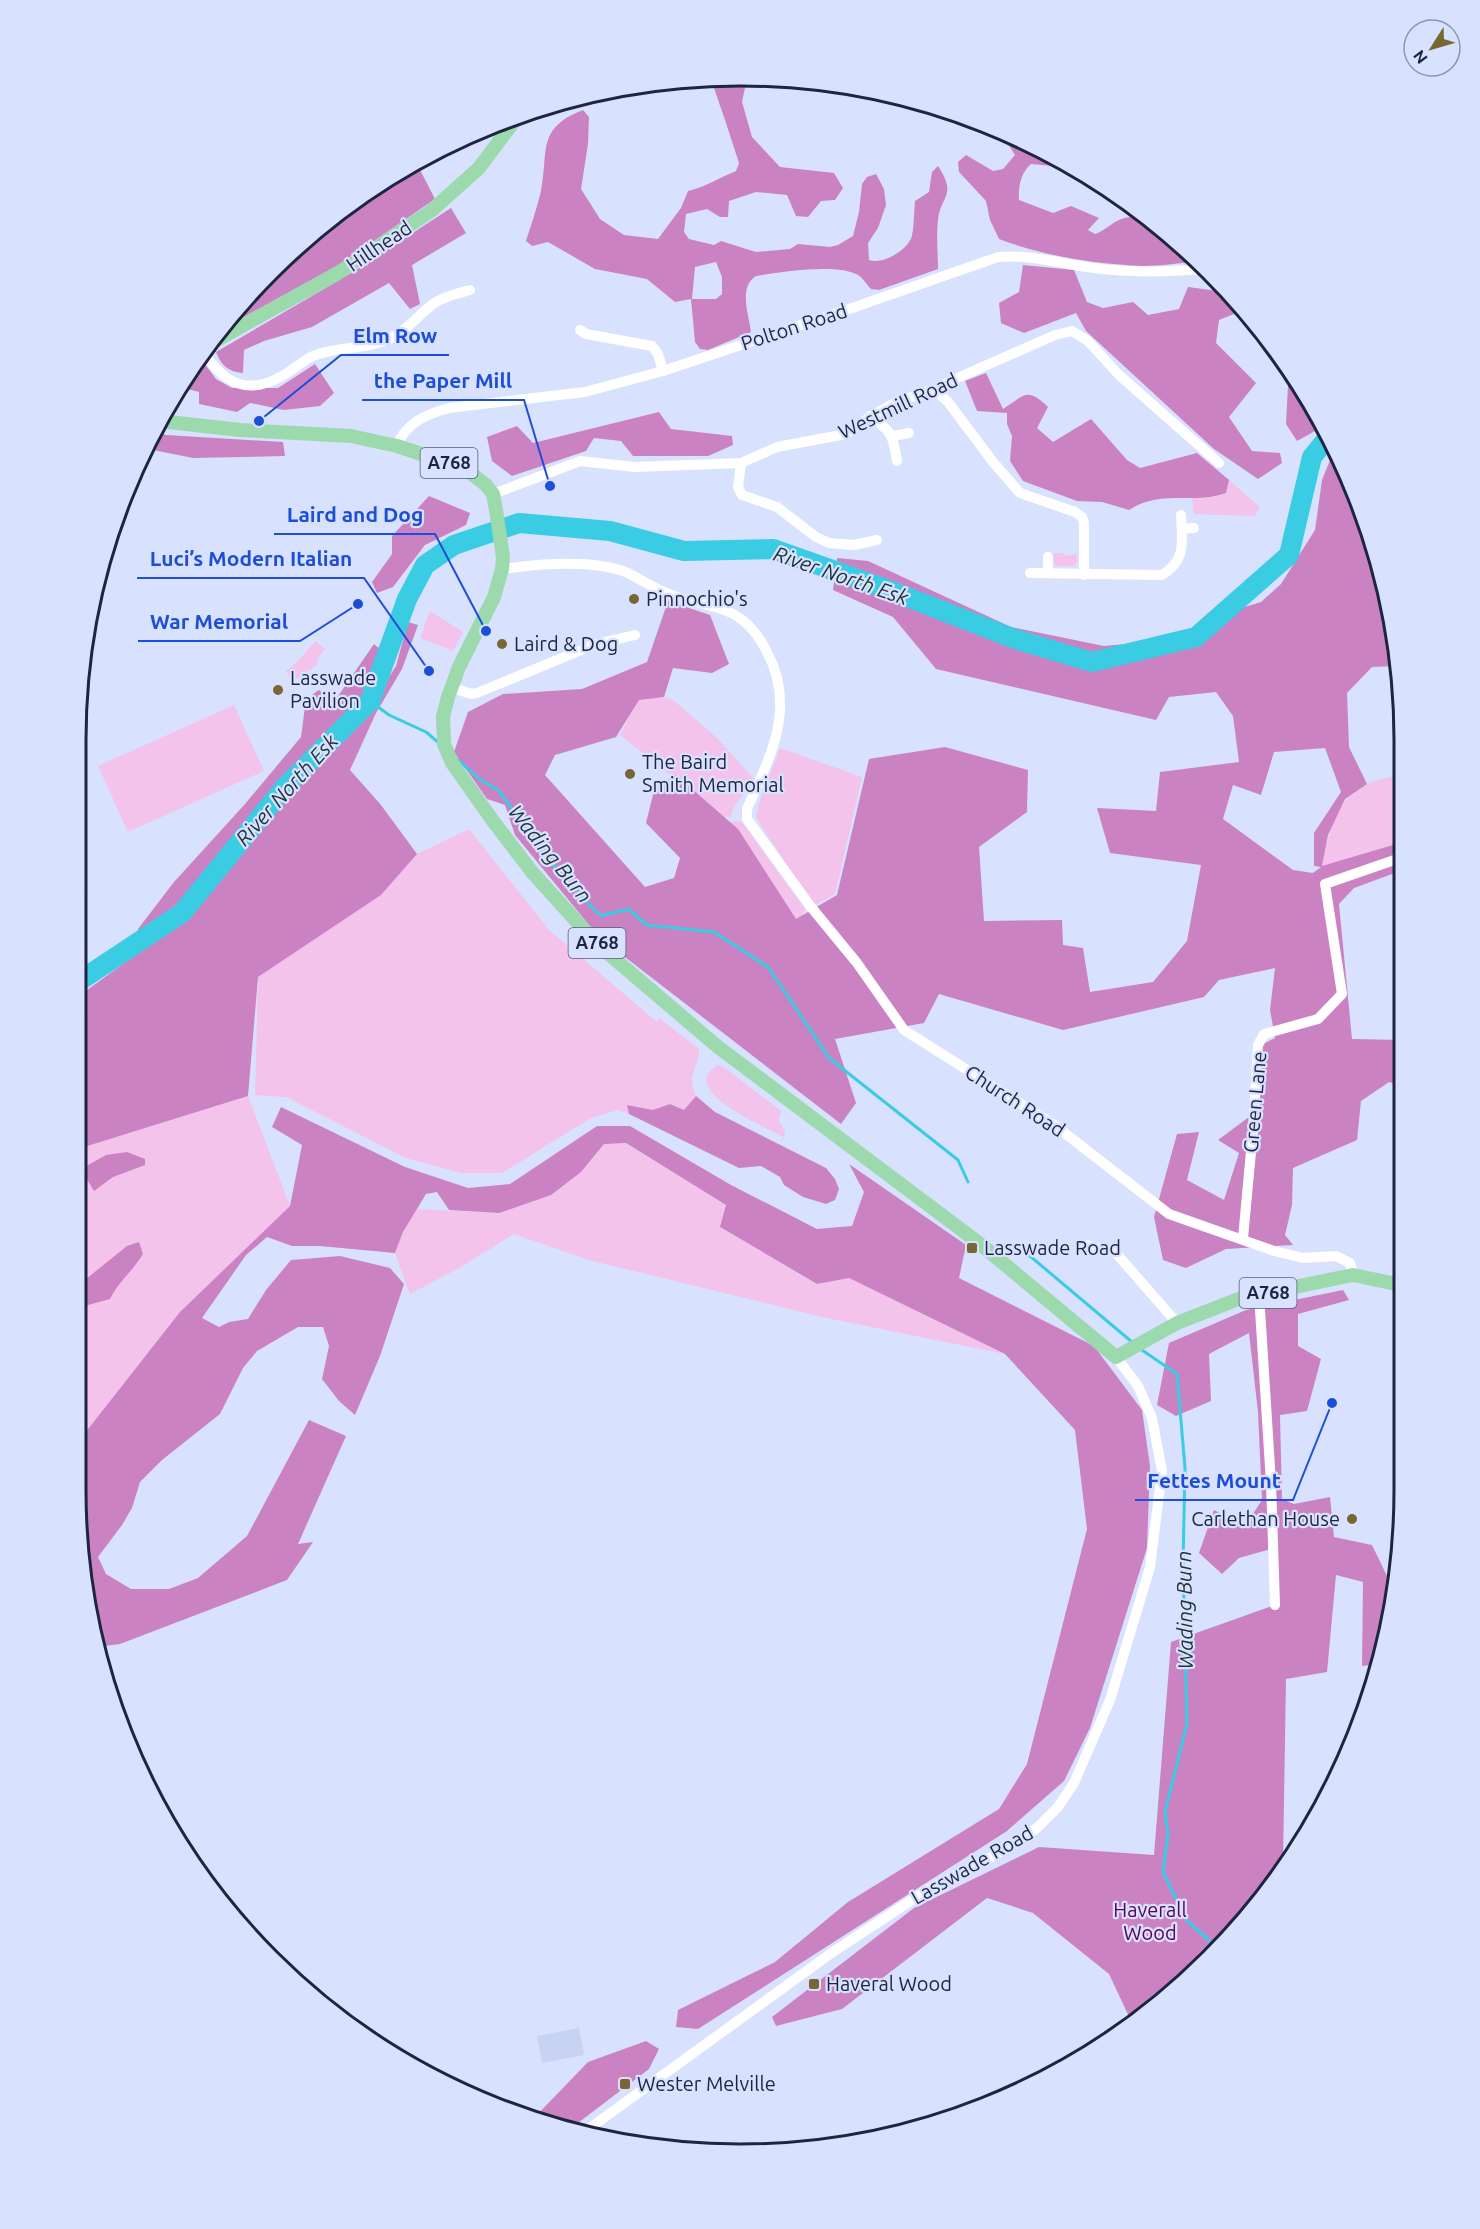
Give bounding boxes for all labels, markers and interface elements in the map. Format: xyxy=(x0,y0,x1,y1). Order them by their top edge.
north arrow xyxy=(1402,18,1462,78)
text: N xyxy=(1409,47,1431,67)
street label: Hillhead xyxy=(342,215,416,276)
street label: Polton Road xyxy=(738,299,850,355)
callout: Elm Row xyxy=(341,316,449,355)
text: Elm Row xyxy=(353,323,438,347)
callout: the Paper Mill xyxy=(362,361,524,400)
text: the Paper Mill xyxy=(374,368,512,392)
street label: Westmill Road xyxy=(834,368,961,443)
road number: A768 xyxy=(420,448,478,478)
callout: Laird and Dog xyxy=(274,495,435,534)
text: Laird and Dog xyxy=(287,502,423,526)
callout: Luci’s Modern Italian xyxy=(137,539,364,578)
water label: River North Esk xyxy=(771,541,912,609)
text: Luci’s Modern Italian xyxy=(150,546,352,570)
place label: Pinnochio's xyxy=(646,587,748,610)
marker: Pinnochio's xyxy=(627,592,641,606)
callout: War Memorial xyxy=(138,602,300,641)
text: War Memorial xyxy=(150,609,288,633)
place label: Laird & Dog xyxy=(514,632,618,655)
marker: Laird & Dog xyxy=(495,637,509,651)
place label: Lasswade Pavilion xyxy=(290,666,376,712)
marker: Lasswade Pavilion xyxy=(271,683,285,697)
water label: River North Esk xyxy=(230,729,343,850)
place label: The Baird Smith Memorial xyxy=(642,750,784,796)
marker: The Baird Smith Memorial xyxy=(623,767,637,781)
water label: Wading Burn xyxy=(504,800,597,907)
road number: A768 xyxy=(568,928,626,958)
street label: Green Lane xyxy=(1239,1050,1270,1154)
street label: Church Road xyxy=(961,1060,1069,1141)
place label: Lasswade Road xyxy=(984,1236,1121,1259)
marker: Lasswade Road xyxy=(965,1241,979,1255)
road number: A768 xyxy=(1240,1278,1296,1308)
callout: Fettes Mount xyxy=(1135,1461,1293,1500)
text: Fettes Mount xyxy=(1147,1468,1281,1492)
place label: Carlethan House xyxy=(1191,1507,1340,1530)
marker: Carlethan House xyxy=(1345,1512,1359,1526)
water label: Wading Burn xyxy=(1171,1550,1197,1670)
street label: Lasswade Road xyxy=(907,1820,1037,1909)
park label: Haverall Wood xyxy=(1113,1898,1187,1944)
place label: Haveral Wood xyxy=(826,1972,952,1995)
marker: Haveral Wood xyxy=(807,1977,821,1991)
place label: Wester Melville xyxy=(637,2072,776,2095)
marker: Wester Melville xyxy=(618,2077,632,2091)

